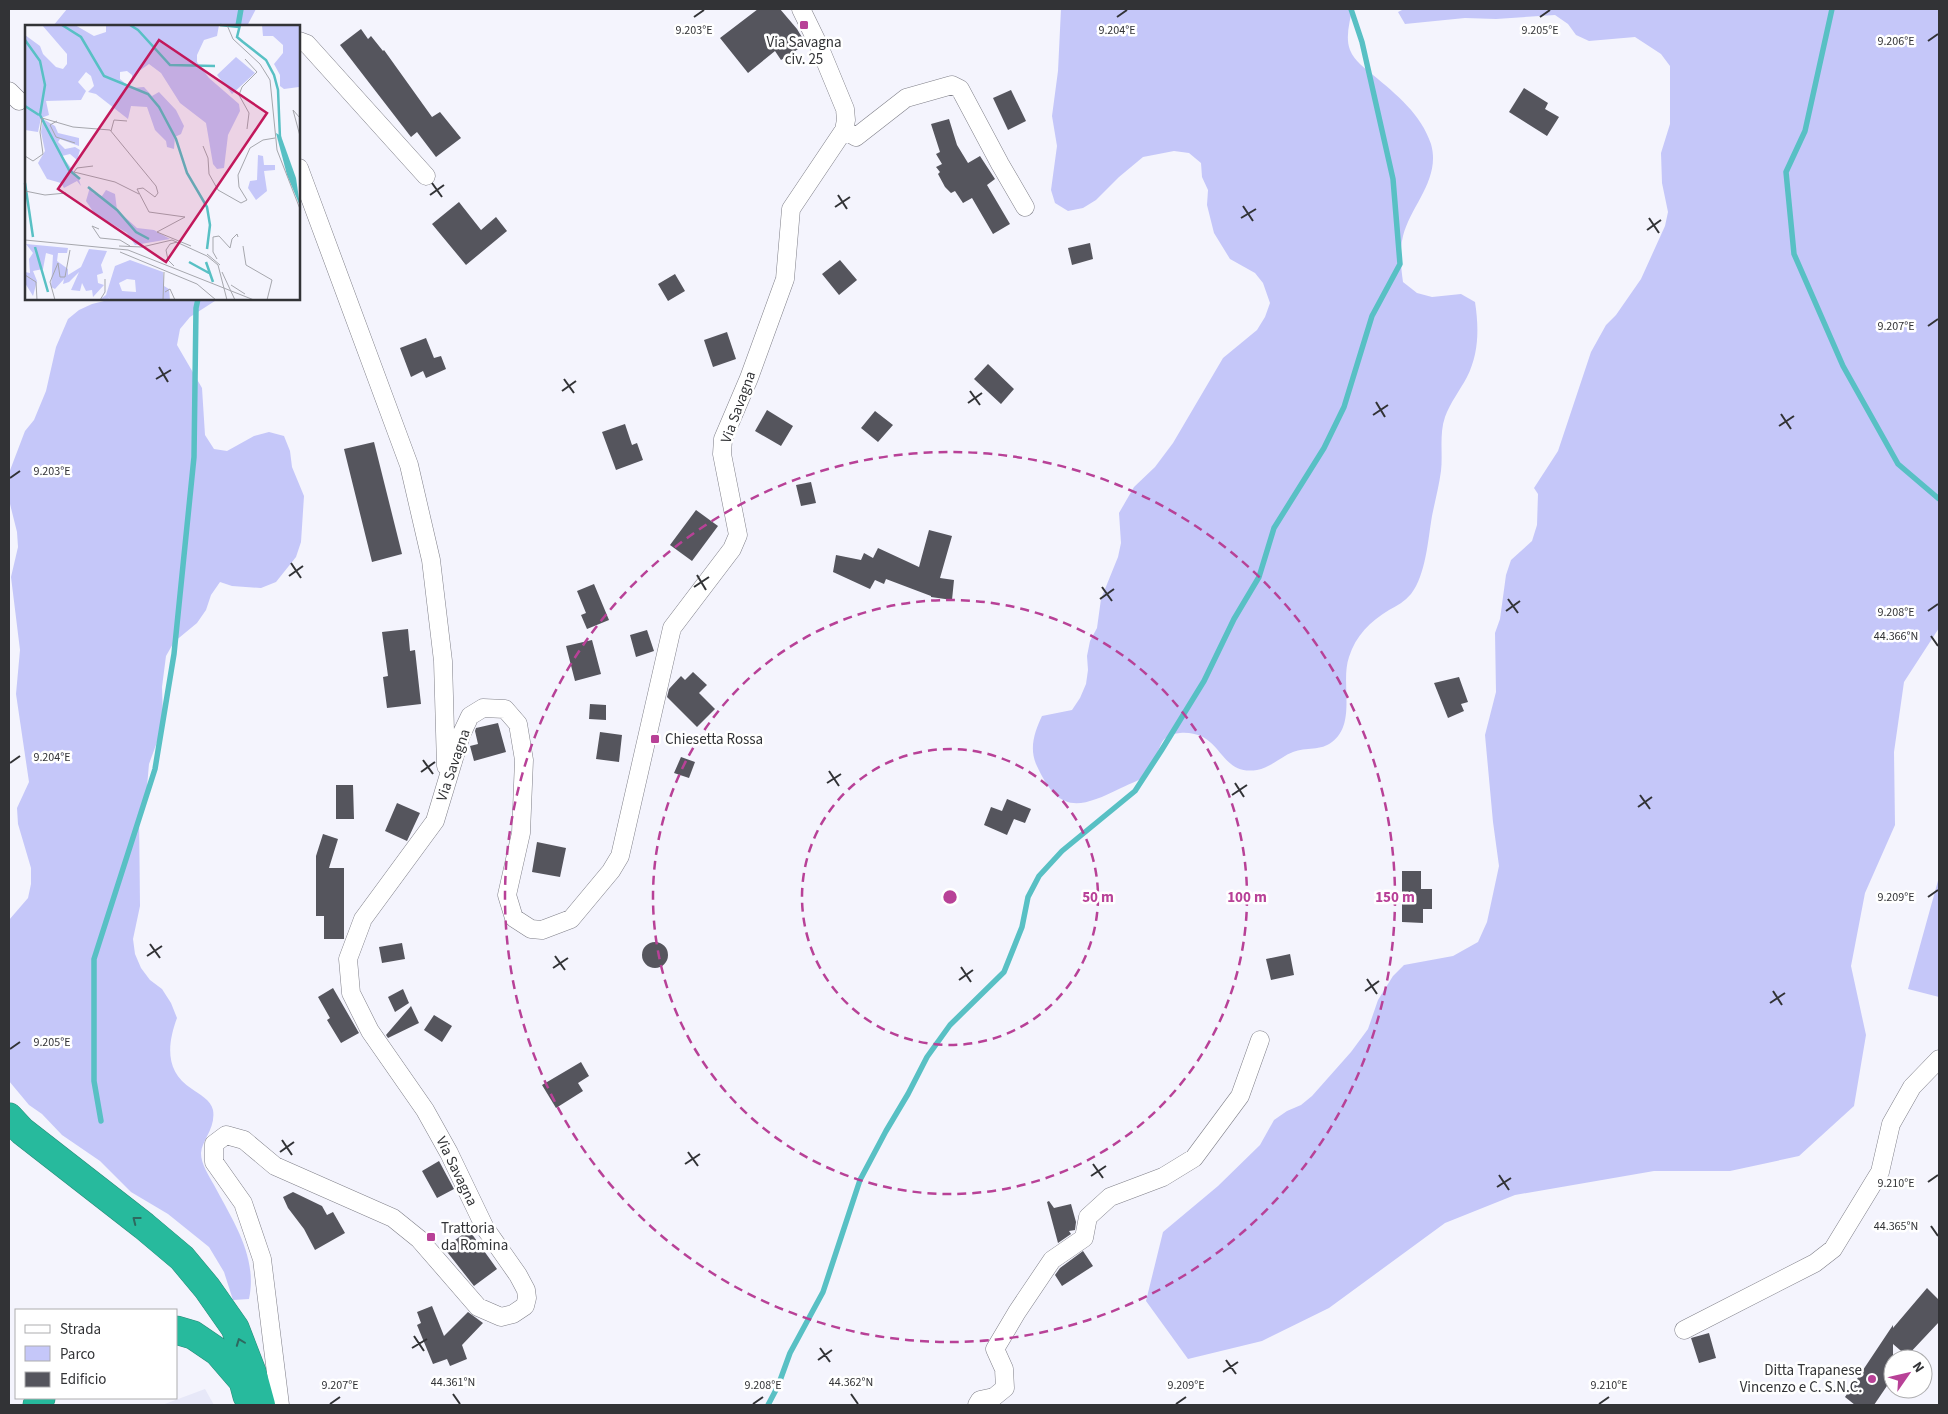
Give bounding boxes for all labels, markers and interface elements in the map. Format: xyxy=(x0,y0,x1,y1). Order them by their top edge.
marker: Via Savagna civ. 25 xyxy=(798,19,810,31)
text: 9.203°E xyxy=(675,22,713,39)
text: 9.204°E xyxy=(1098,22,1136,39)
text: 9.205°E xyxy=(1521,22,1559,39)
inset map xyxy=(25,25,300,300)
place label: Via Savagna civ. 25 xyxy=(766,32,842,70)
text: 9.206°E xyxy=(1877,33,1915,50)
text: 9.207°E xyxy=(1877,318,1915,335)
street label: Via Savagna xyxy=(716,368,761,446)
text: 9.203°E xyxy=(33,463,71,480)
text: 9.208°E xyxy=(1877,604,1915,621)
text: 44.366°N xyxy=(1874,628,1918,645)
street label: Via Savagna xyxy=(431,726,476,804)
place label: Chiesetta Rossa xyxy=(665,729,763,750)
marker: Chiesetta Rossa xyxy=(649,733,661,745)
text: 9.204°E xyxy=(33,749,71,766)
text: 50 m xyxy=(1082,887,1114,908)
text: 100 m xyxy=(1227,887,1267,908)
text: 150 m xyxy=(1375,887,1415,908)
centre of rings xyxy=(941,888,959,906)
text: 9.209°E xyxy=(1877,889,1915,906)
text: 9.205°E xyxy=(33,1034,71,1051)
street label: Via Savagna xyxy=(431,1133,482,1210)
text: 9.210°E xyxy=(1877,1175,1915,1192)
one-way arrow xyxy=(133,1218,142,1226)
place label: Trattoria da Romina xyxy=(441,1218,508,1256)
text: 44.365°N xyxy=(1874,1218,1918,1235)
marker: Trattoria da Romina xyxy=(425,1231,437,1243)
legend xyxy=(15,1309,178,1399)
text: Strada xyxy=(60,1319,101,1340)
one-way arrow xyxy=(236,1338,246,1347)
text: Parco xyxy=(60,1344,95,1365)
north arrow xyxy=(1883,1349,1933,1399)
text: N xyxy=(1907,1358,1929,1377)
place label: Ditta Trapanese Vincenzo e C. S.N.C. xyxy=(1740,1360,1862,1398)
text: Edificio xyxy=(60,1369,107,1390)
marker: Ditta Trapanese Vincenzo e C. S.N.C. xyxy=(1866,1373,1878,1385)
text: 44.361°N xyxy=(431,1374,475,1391)
text: 44.362°N xyxy=(829,1374,873,1391)
text: 9.207°E xyxy=(321,1377,359,1394)
text: 9.208°E xyxy=(744,1377,782,1394)
text: 9.209°E xyxy=(1167,1377,1205,1394)
text: 9.210°E xyxy=(1590,1377,1628,1394)

